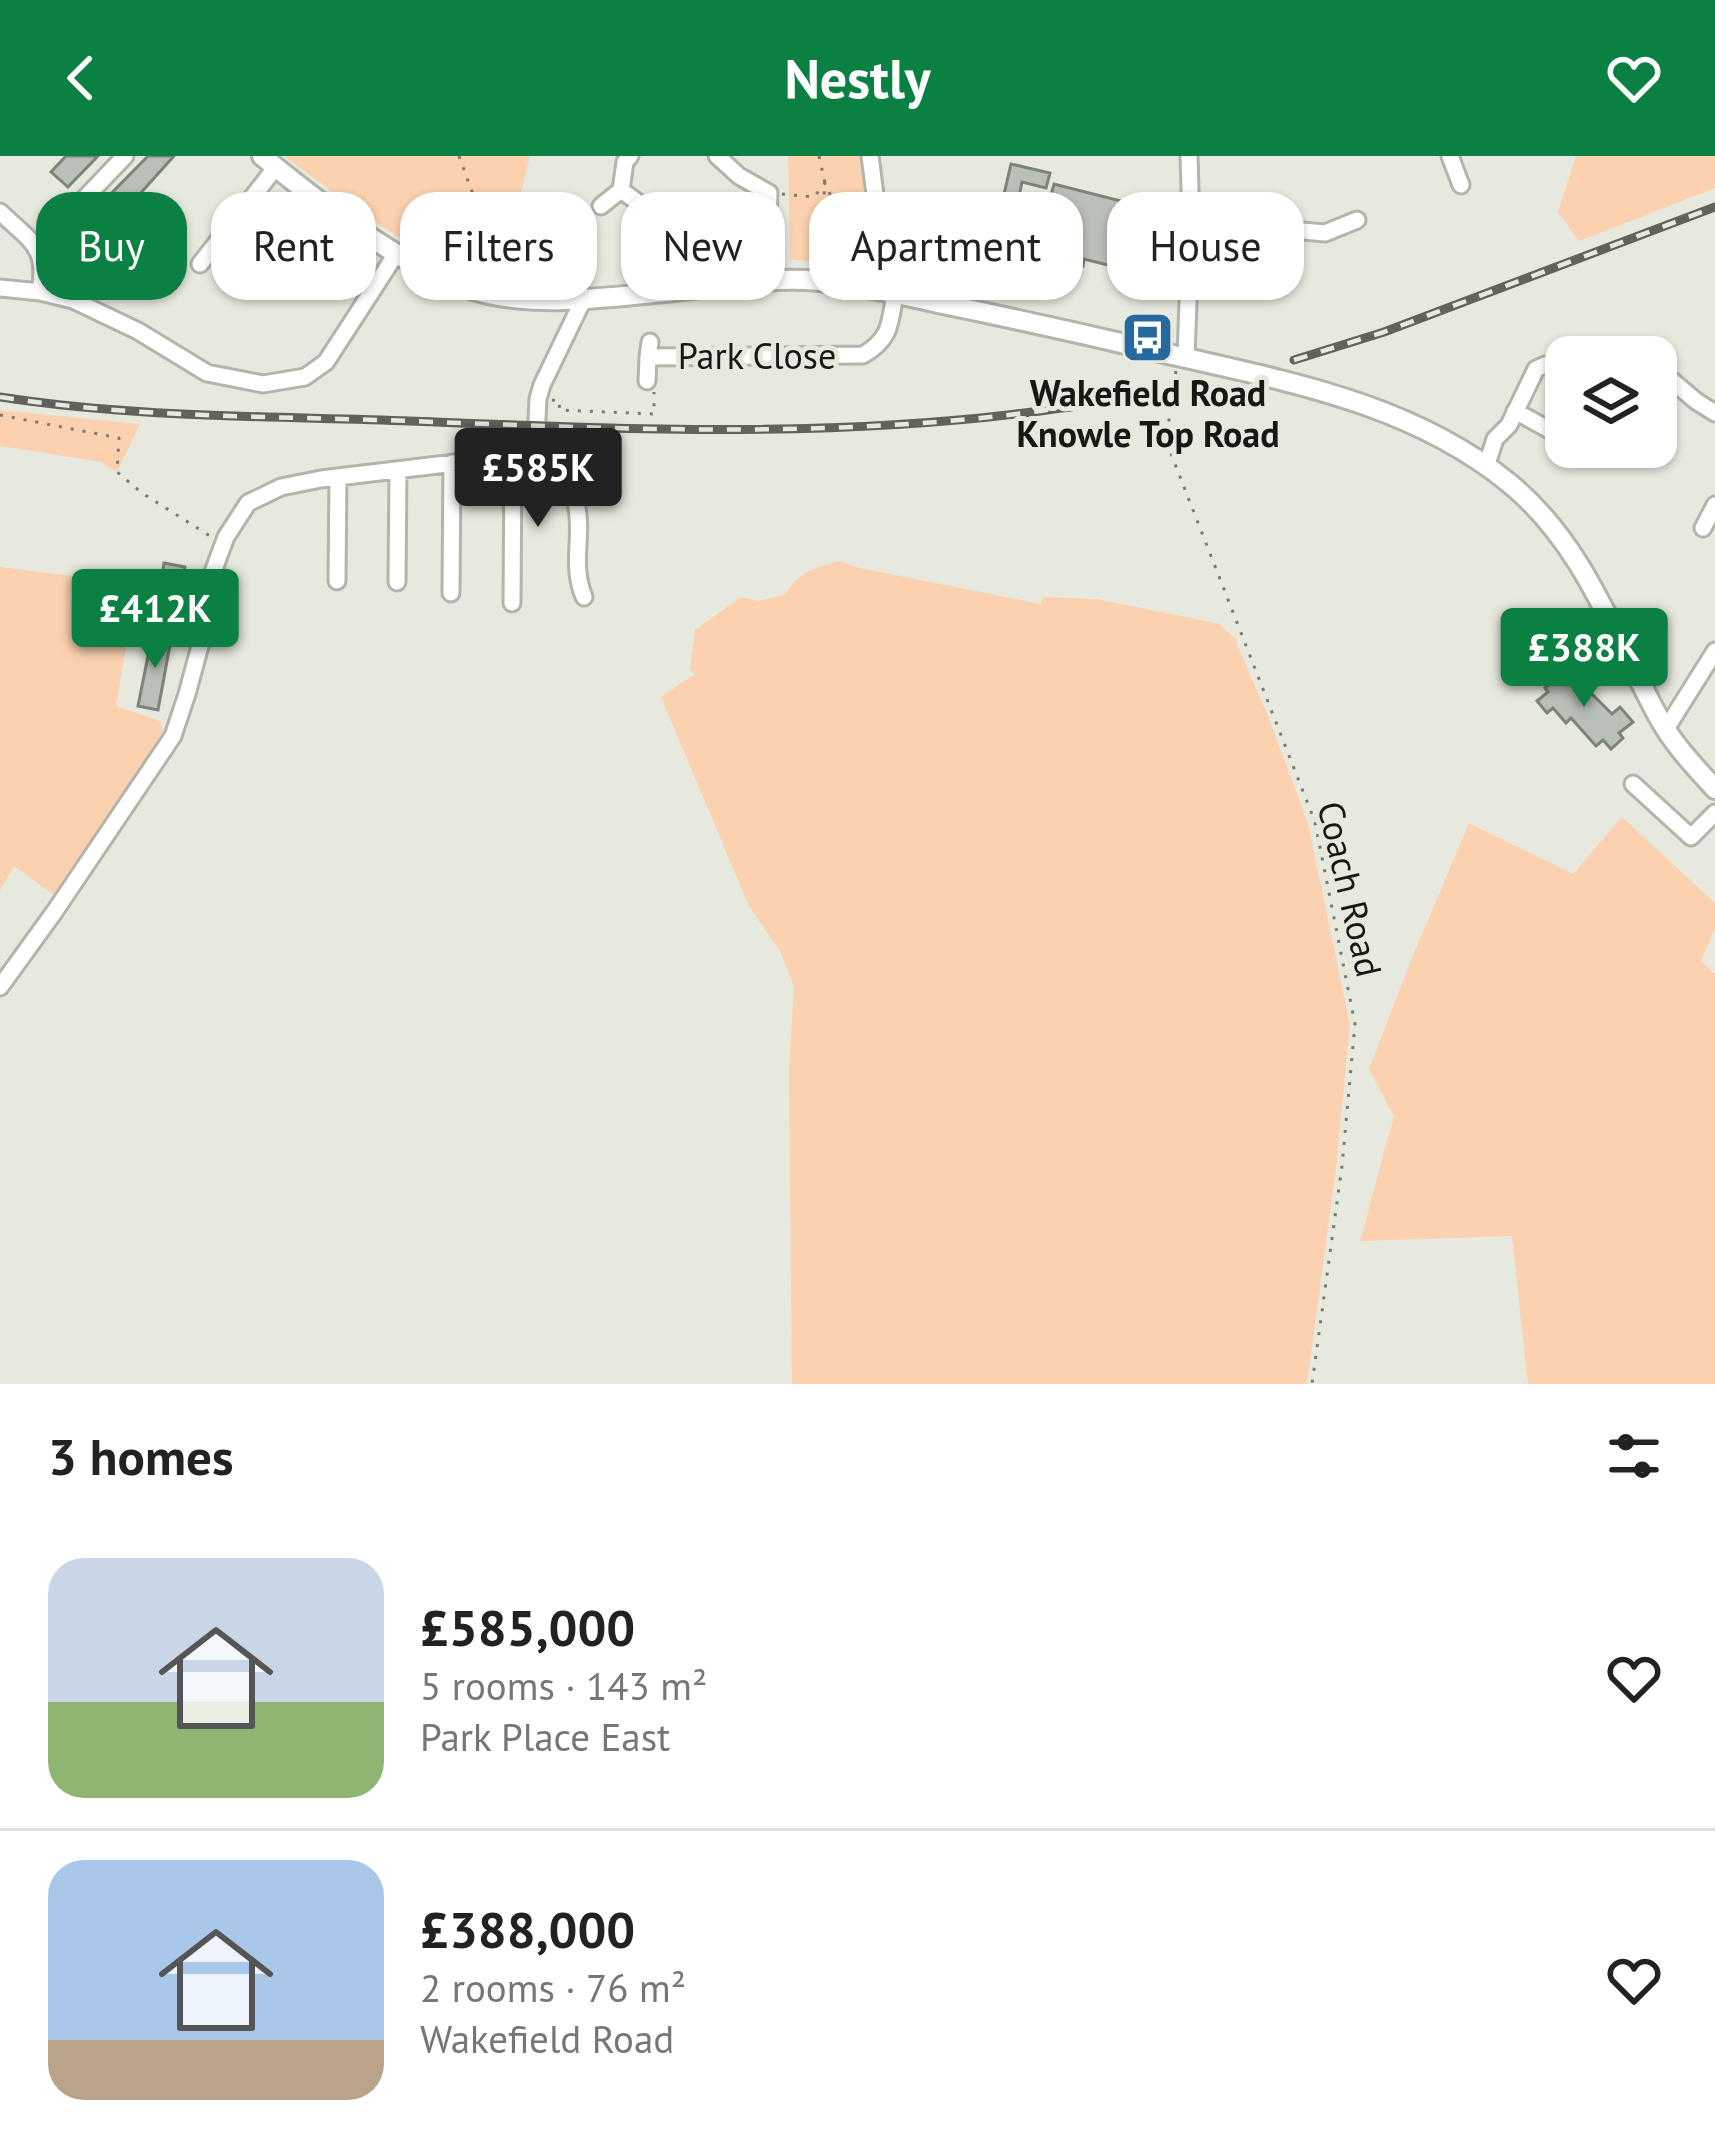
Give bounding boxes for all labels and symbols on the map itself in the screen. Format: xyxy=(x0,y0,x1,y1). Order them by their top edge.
bus stop icon: Wakefield Road Knowle Top Road xyxy=(1120,309,1176,365)
street label: Park Close xyxy=(678,332,836,379)
place label: Wakefield Road Knowle Top Road xyxy=(1016,369,1280,457)
pin: £585K xyxy=(454,428,622,530)
pin: £412K xyxy=(71,569,239,671)
pin: £388K xyxy=(1500,608,1668,710)
street label: Coach Road xyxy=(1308,797,1393,981)

